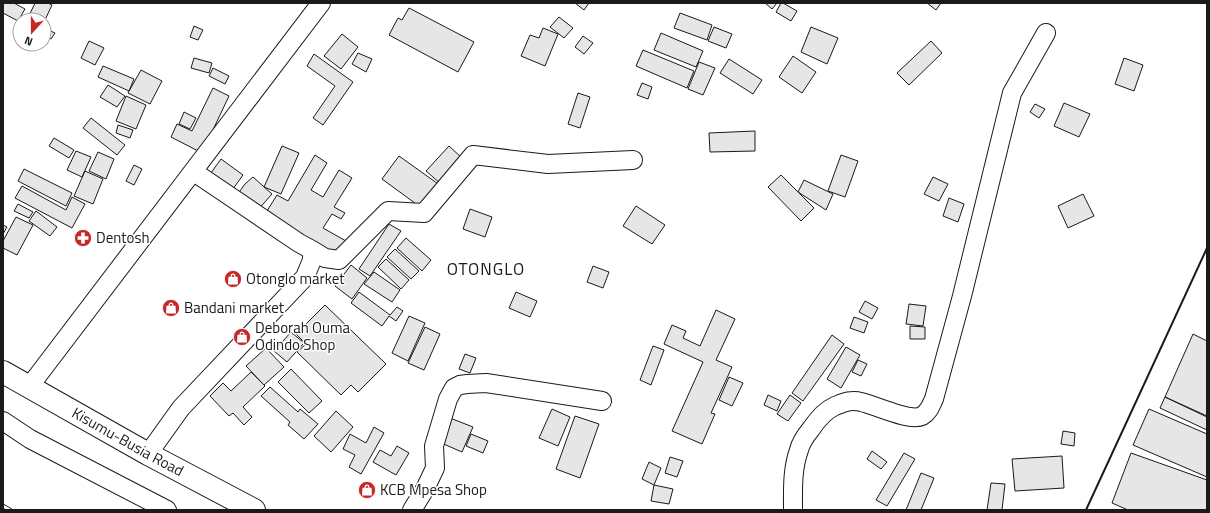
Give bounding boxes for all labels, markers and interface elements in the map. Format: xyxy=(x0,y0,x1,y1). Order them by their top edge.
north arrow xyxy=(12,12,52,52)
text: N xyxy=(22,33,35,50)
place label: Dentosh xyxy=(96,226,149,249)
pharmacy icon: Dentosh xyxy=(73,228,93,248)
district label: OTONGLO xyxy=(447,256,525,282)
place label: Otonglo market xyxy=(246,267,345,290)
shop icon: Otonglo market xyxy=(223,269,243,289)
place label: Bandani market xyxy=(184,296,285,319)
shop icon: Bandani market xyxy=(161,298,181,318)
place label: Deborah Ouma Odindo Shop xyxy=(255,316,351,356)
shop icon: Deborah Ouma Odindo Shop xyxy=(232,327,252,347)
street label: Kisumu-Busia Road xyxy=(68,401,188,482)
place label: KCB Mpesa Shop xyxy=(380,478,487,501)
shop icon: KCB Mpesa Shop xyxy=(357,480,377,500)

